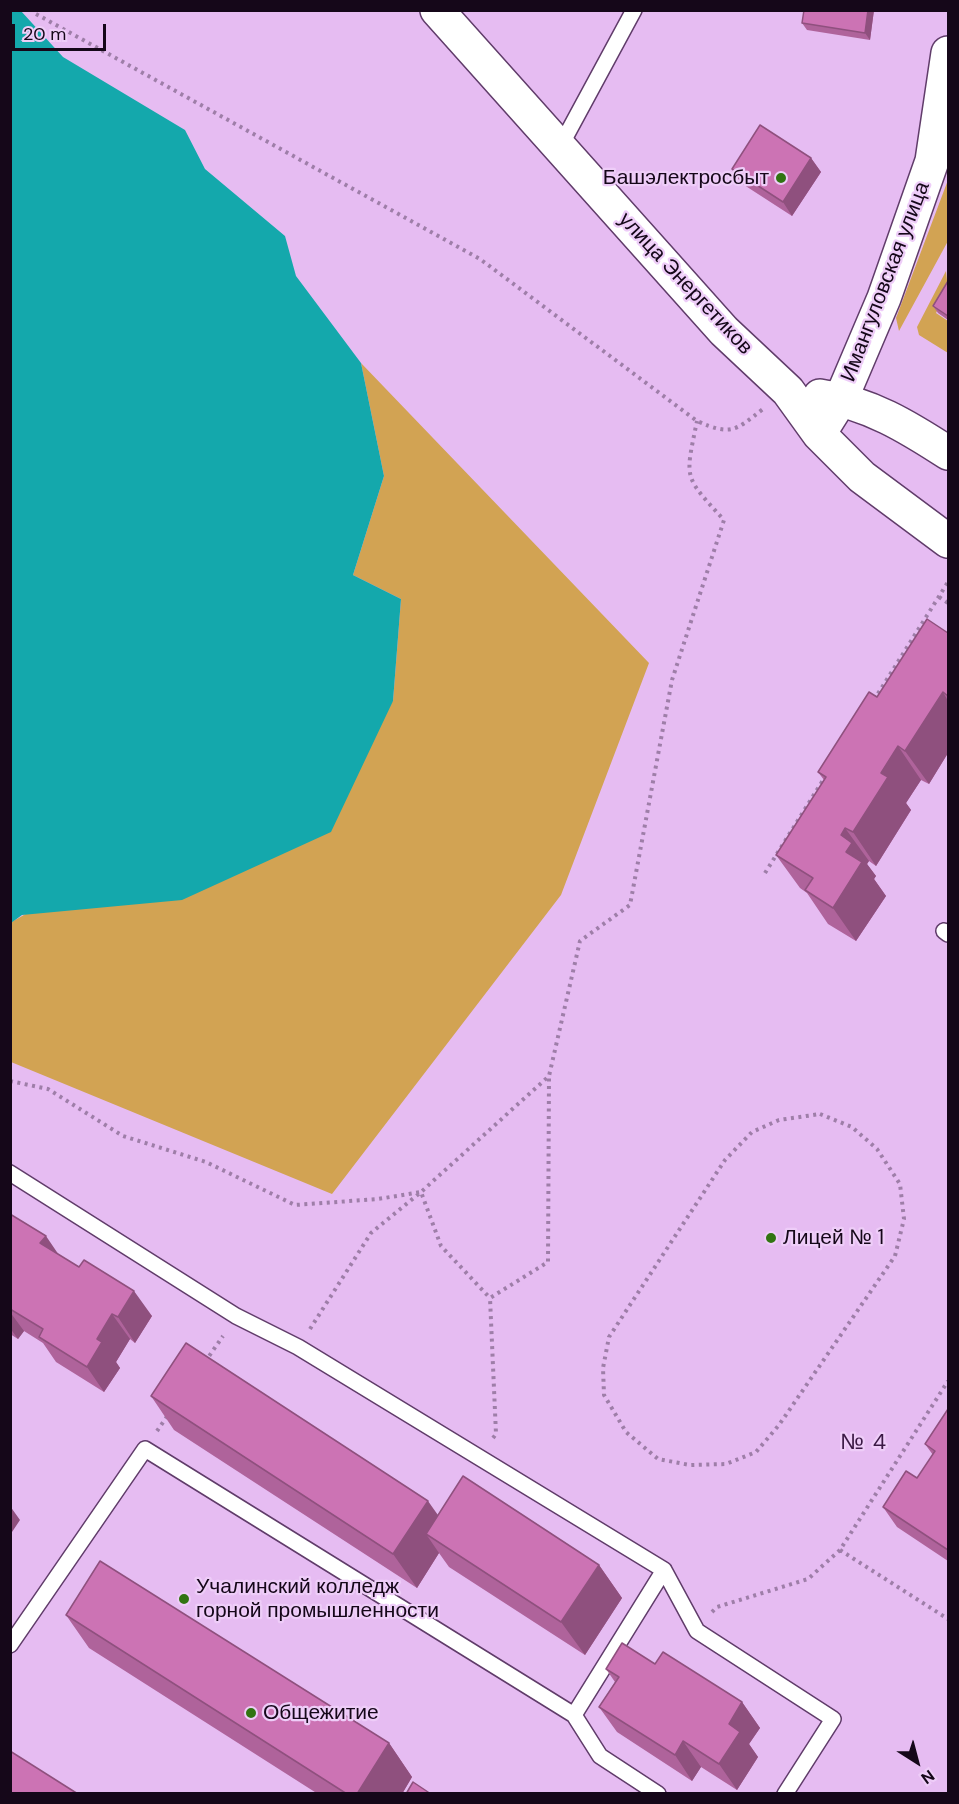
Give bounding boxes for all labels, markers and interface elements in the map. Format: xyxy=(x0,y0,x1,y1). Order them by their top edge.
scale bar xyxy=(15,12,110,50)
text: 20 m xyxy=(23,22,66,46)
place label: Башэлектросбыт xyxy=(603,165,769,191)
marker: Башэлектросбыт xyxy=(774,171,788,185)
street label: Имангуловская улица xyxy=(836,178,936,386)
street label: улица Энергетиков xyxy=(613,208,757,360)
place label: Лицей № 1 xyxy=(783,1225,884,1251)
marker: Лицей № 1 xyxy=(764,1231,778,1245)
district label: № 4 xyxy=(840,1430,888,1456)
place label: Учалинский колледж горной промышленности xyxy=(196,1574,439,1624)
marker: Учалинский колледж горной промышленности xyxy=(177,1592,191,1606)
place label: Общежитие xyxy=(263,1700,379,1726)
marker: Общежитие xyxy=(244,1706,258,1720)
north arrow xyxy=(887,1732,947,1792)
text: N xyxy=(917,1765,939,1789)

